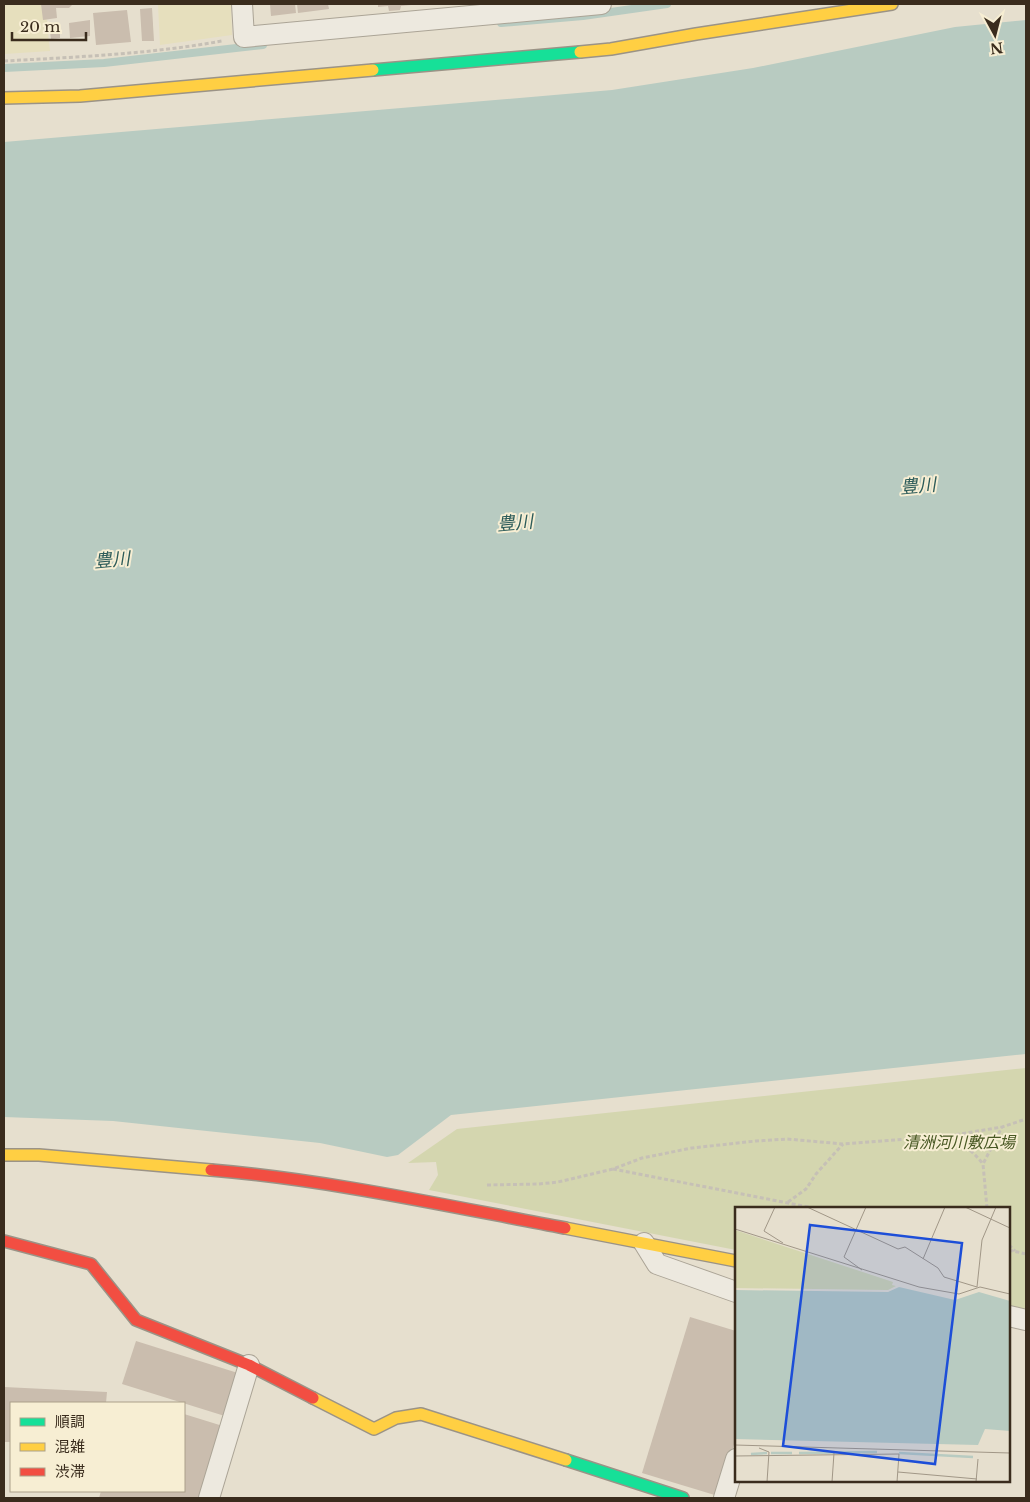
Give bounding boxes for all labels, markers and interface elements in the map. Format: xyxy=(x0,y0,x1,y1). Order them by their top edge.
scale bar xyxy=(12,10,86,42)
north arrow xyxy=(970,10,1020,60)
text: 20 m xyxy=(20,17,60,36)
text: N xyxy=(989,38,1004,58)
water label: 豊川 xyxy=(899,473,939,499)
water label: 豊川 xyxy=(496,510,536,536)
water label: 豊川 xyxy=(93,547,133,573)
park label: 清洲河川敷広場 xyxy=(903,1132,1017,1152)
inset map xyxy=(735,1207,1010,1482)
legend xyxy=(10,1402,185,1492)
text: 順調 xyxy=(55,1412,85,1431)
text: 混雑 xyxy=(55,1437,85,1456)
text: 渋滞 xyxy=(55,1462,85,1481)

